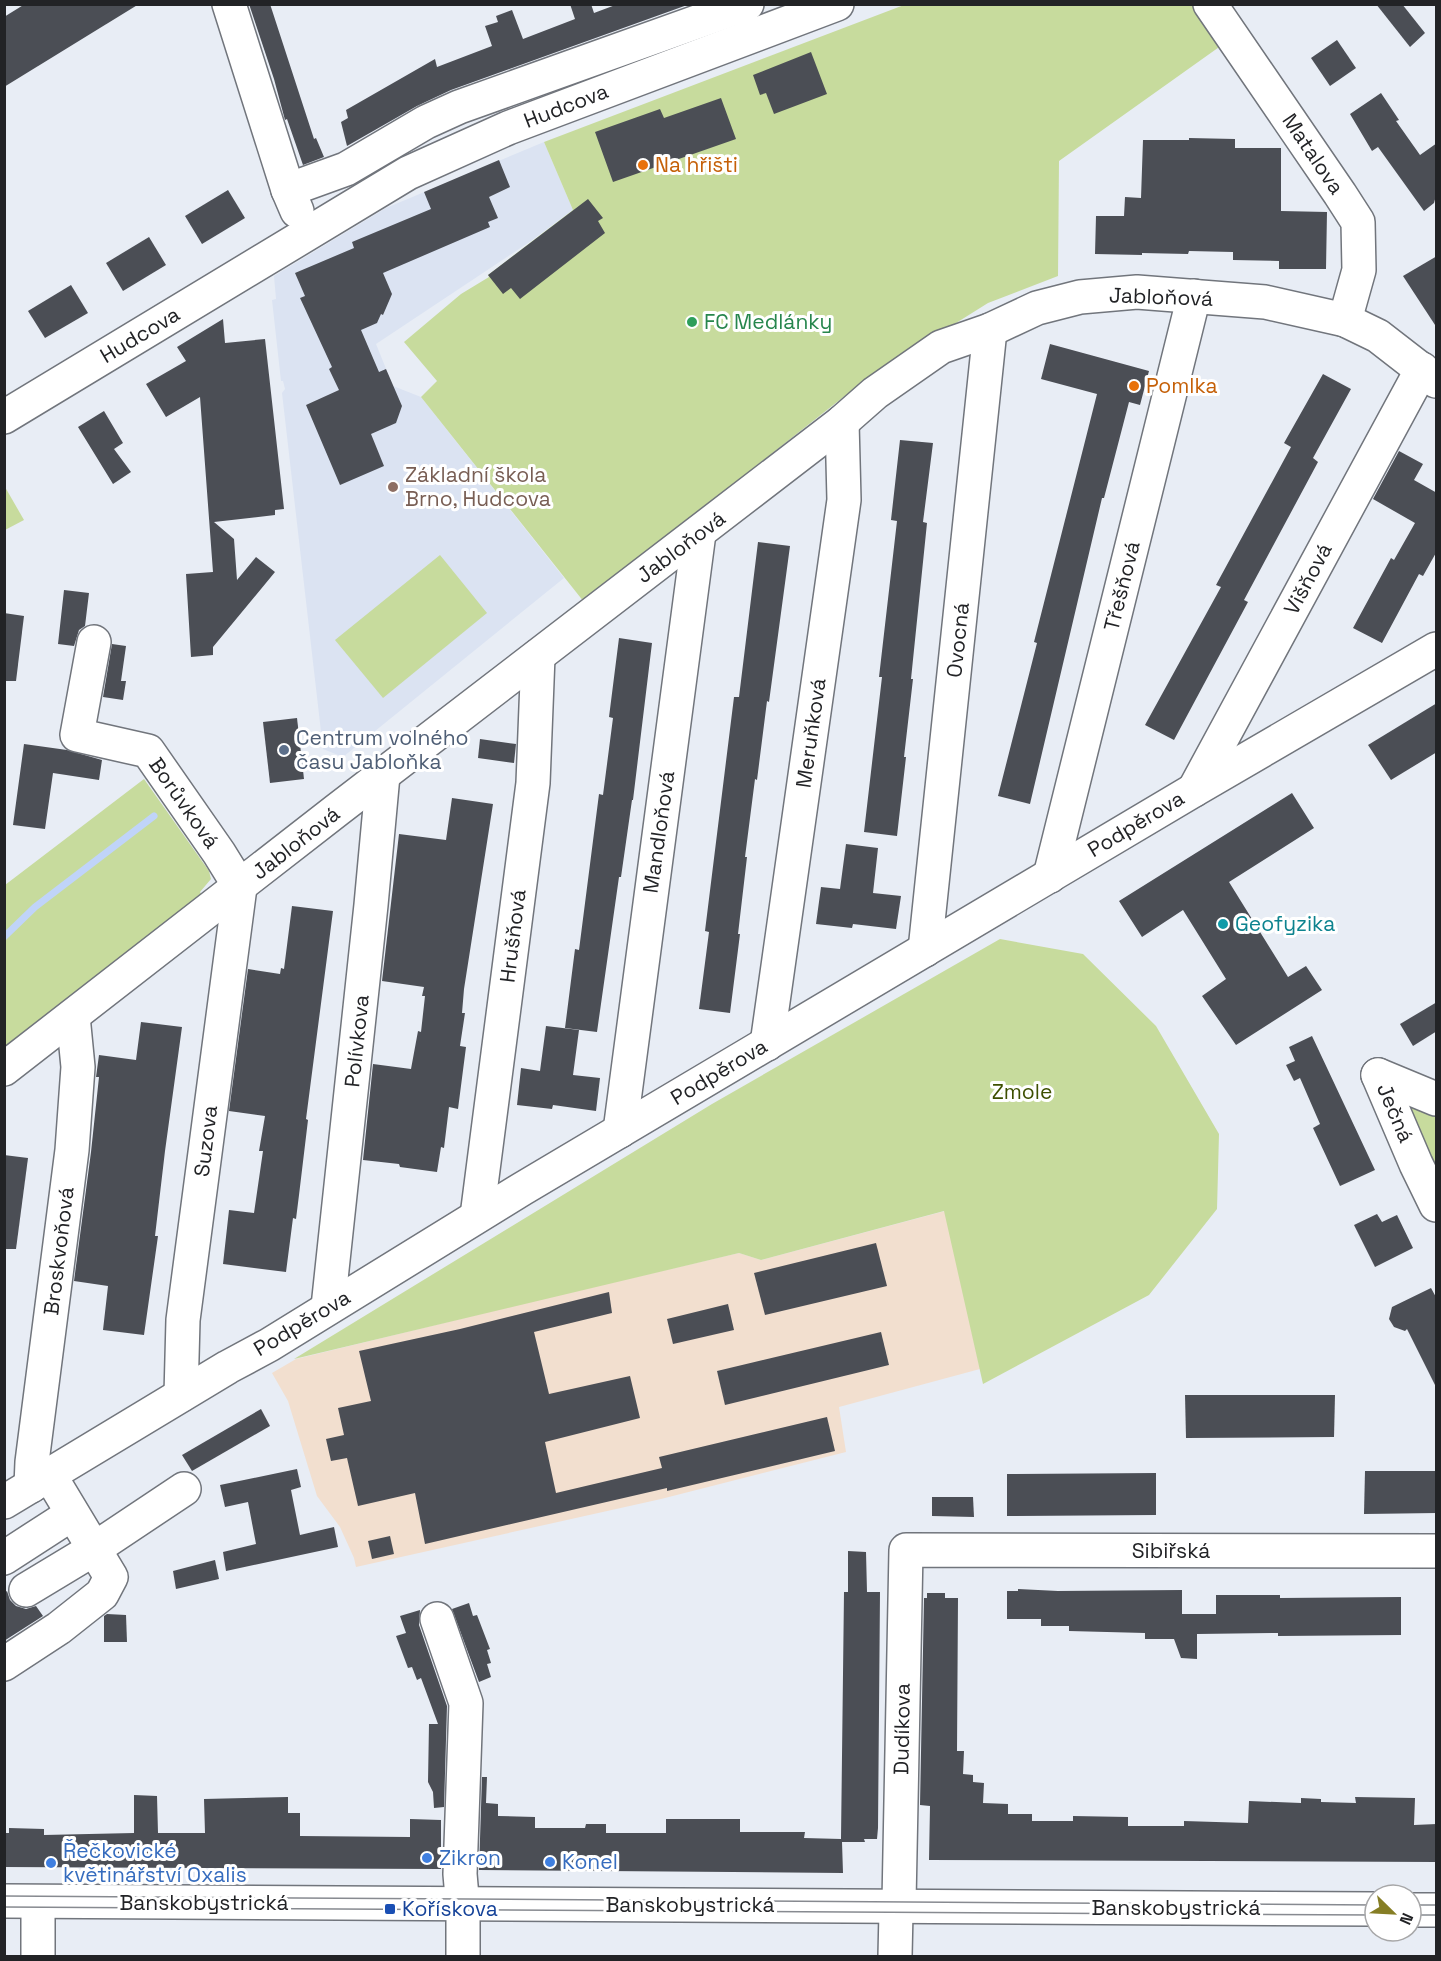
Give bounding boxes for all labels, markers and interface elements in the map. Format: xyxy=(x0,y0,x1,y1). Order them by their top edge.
street label: Hudcova xyxy=(520,77,612,134)
street label: Matalova xyxy=(1276,108,1350,199)
place label: Na hřišti xyxy=(655,151,738,178)
marker: Na hřišti xyxy=(636,158,650,172)
street label: Jabloňová xyxy=(1108,281,1214,312)
street label: Hudcova xyxy=(95,300,185,369)
place label: FC Medlánky xyxy=(704,308,832,335)
marker: FC Medlánky xyxy=(685,315,699,329)
place label: Pomlka xyxy=(1146,372,1218,399)
marker: Pomlka xyxy=(1127,379,1141,393)
place label: Základní škola Brno, Hudcova xyxy=(405,461,551,512)
marker: Základní škola Brno, Hudcova xyxy=(386,480,400,494)
street label: Jabloňová xyxy=(631,504,730,589)
street label: Třešňová xyxy=(1097,538,1146,634)
street label: Višňová xyxy=(1277,538,1338,619)
street label: Ovocná xyxy=(940,601,975,679)
street label: Meruňková xyxy=(789,676,832,790)
place label: Centrum volného času Jabloňka xyxy=(296,724,469,775)
marker: Centrum volného času Jabloňka xyxy=(277,743,291,757)
street label: Borůvková xyxy=(143,752,226,854)
street label: Mandloňová xyxy=(637,769,680,895)
street label: Podpěrova xyxy=(1083,784,1189,863)
street label: Jabloňová xyxy=(246,800,345,885)
street label: Hrušňová xyxy=(493,888,532,984)
place label: Geofyzika xyxy=(1235,910,1335,937)
marker: Geofyzika xyxy=(1216,917,1230,931)
street label: Polívkova xyxy=(338,993,375,1089)
street label: Podpěrova xyxy=(666,1032,772,1111)
park label: Zmole xyxy=(992,1078,1052,1105)
street label: Ječná xyxy=(1371,1079,1420,1147)
street label: Suzova xyxy=(188,1104,223,1178)
street label: Broskvoňová xyxy=(37,1185,80,1317)
street label: Podpěrova xyxy=(249,1283,355,1362)
street label: Sibiřská xyxy=(1132,1537,1210,1564)
street label: Dudíkova xyxy=(887,1683,916,1775)
place label: Řečkovické květinářství Oxalis xyxy=(63,1837,247,1888)
place label: Zikron xyxy=(439,1844,501,1871)
place label: Konel xyxy=(562,1848,618,1875)
marker: Zikron xyxy=(420,1851,434,1865)
marker: Konel xyxy=(543,1855,557,1869)
marker: Řečkovické květinářství Oxalis xyxy=(44,1856,58,1870)
north arrow xyxy=(1363,1883,1423,1943)
street label: Banskobystrická xyxy=(119,1889,289,1916)
street label: Banskobystrická xyxy=(605,1891,775,1918)
street label: Banskobystrická xyxy=(1091,1894,1261,1921)
place label: Kořískova xyxy=(402,1895,498,1922)
marker: Kořískova xyxy=(383,1902,397,1916)
text: N xyxy=(1394,1910,1418,1928)

